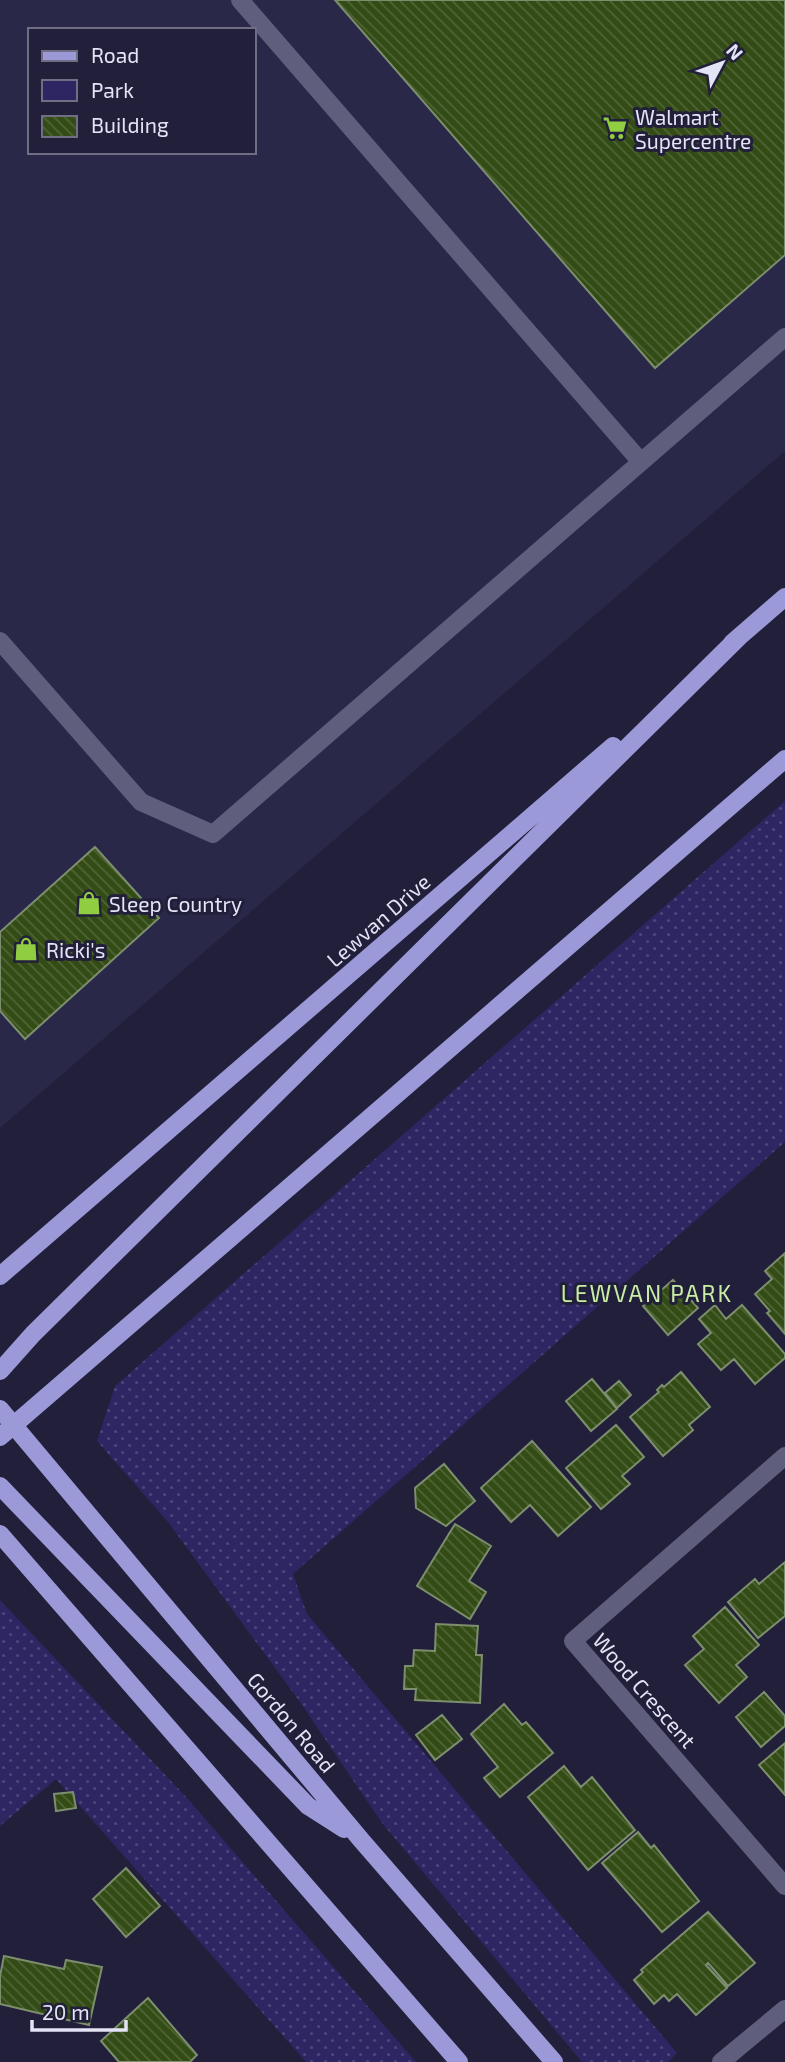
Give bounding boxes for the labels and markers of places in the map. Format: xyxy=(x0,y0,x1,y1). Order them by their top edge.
place label: Walmart Supercentre xyxy=(635,104,751,153)
supermarket icon: Walmart Supercentre xyxy=(601,114,629,142)
shop icon: Sleep Country xyxy=(75,889,103,917)
place label: Sleep Country xyxy=(109,891,242,916)
shop icon: Ricki's xyxy=(12,935,40,963)
place label: Ricki's xyxy=(46,937,105,962)

